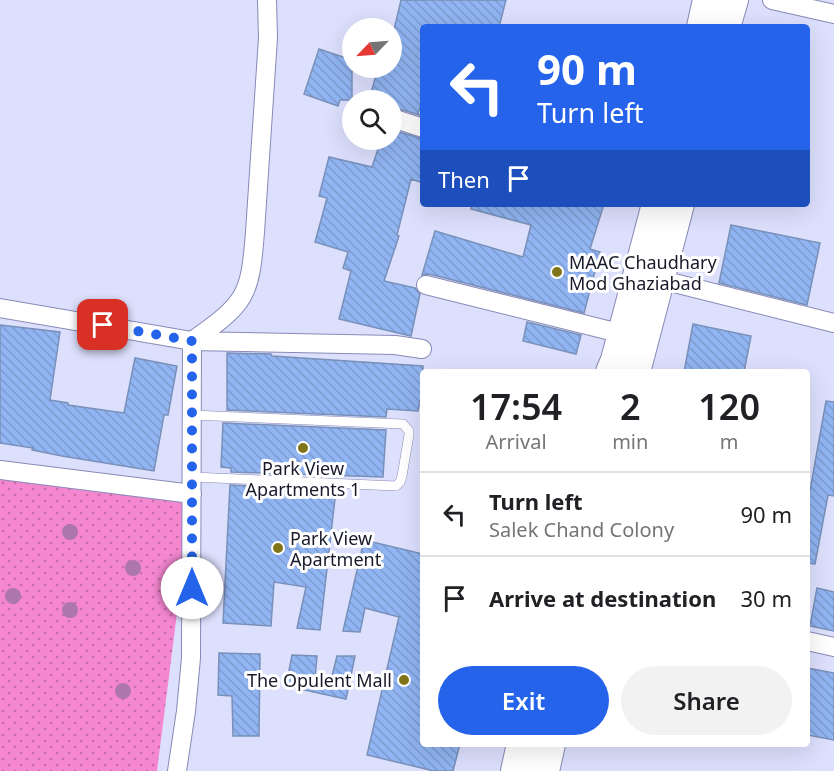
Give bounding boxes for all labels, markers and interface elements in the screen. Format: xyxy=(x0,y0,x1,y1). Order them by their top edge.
north arrow xyxy=(342,18,402,78)
map controls xyxy=(342,18,402,150)
text: 90 m xyxy=(537,40,637,97)
icon: left xyxy=(438,48,516,126)
button: search xyxy=(342,90,402,150)
text: Turn left xyxy=(537,94,643,131)
icon: arrive xyxy=(502,162,535,195)
text: Then xyxy=(438,164,490,194)
place label: MAAC Chaudhary Mod Ghaziabad xyxy=(569,250,717,295)
marker: MAAC Chaudhary Mod Ghaziabad xyxy=(550,265,564,279)
pin xyxy=(77,299,128,350)
icon: arrive xyxy=(86,308,119,341)
text: 17:54 xyxy=(470,382,562,431)
text: 2 xyxy=(620,382,641,431)
text: 120 xyxy=(698,382,760,431)
text: Arrival xyxy=(486,428,547,455)
text: min xyxy=(612,428,648,455)
text: m xyxy=(720,428,739,455)
marker: Park View Apartments 1 xyxy=(296,441,310,455)
place label: Park View Apartments 1 xyxy=(246,456,360,501)
text: Turn left xyxy=(489,486,583,516)
icon: left xyxy=(438,498,471,531)
text: 90 m xyxy=(741,499,792,529)
text: Salek Chand Colony xyxy=(489,516,674,543)
place label: Park View Apartment xyxy=(290,526,382,571)
marker: Park View Apartment xyxy=(271,541,285,555)
position arrow xyxy=(160,556,224,620)
icon: arrive xyxy=(438,582,471,615)
text: Arrive at destination xyxy=(489,583,716,613)
text: 30 m xyxy=(741,583,792,613)
button: Exit xyxy=(438,666,609,735)
button: Share xyxy=(621,666,792,735)
place label: The Opulent Mall xyxy=(247,668,392,692)
marker: The Opulent Mall xyxy=(397,673,411,687)

